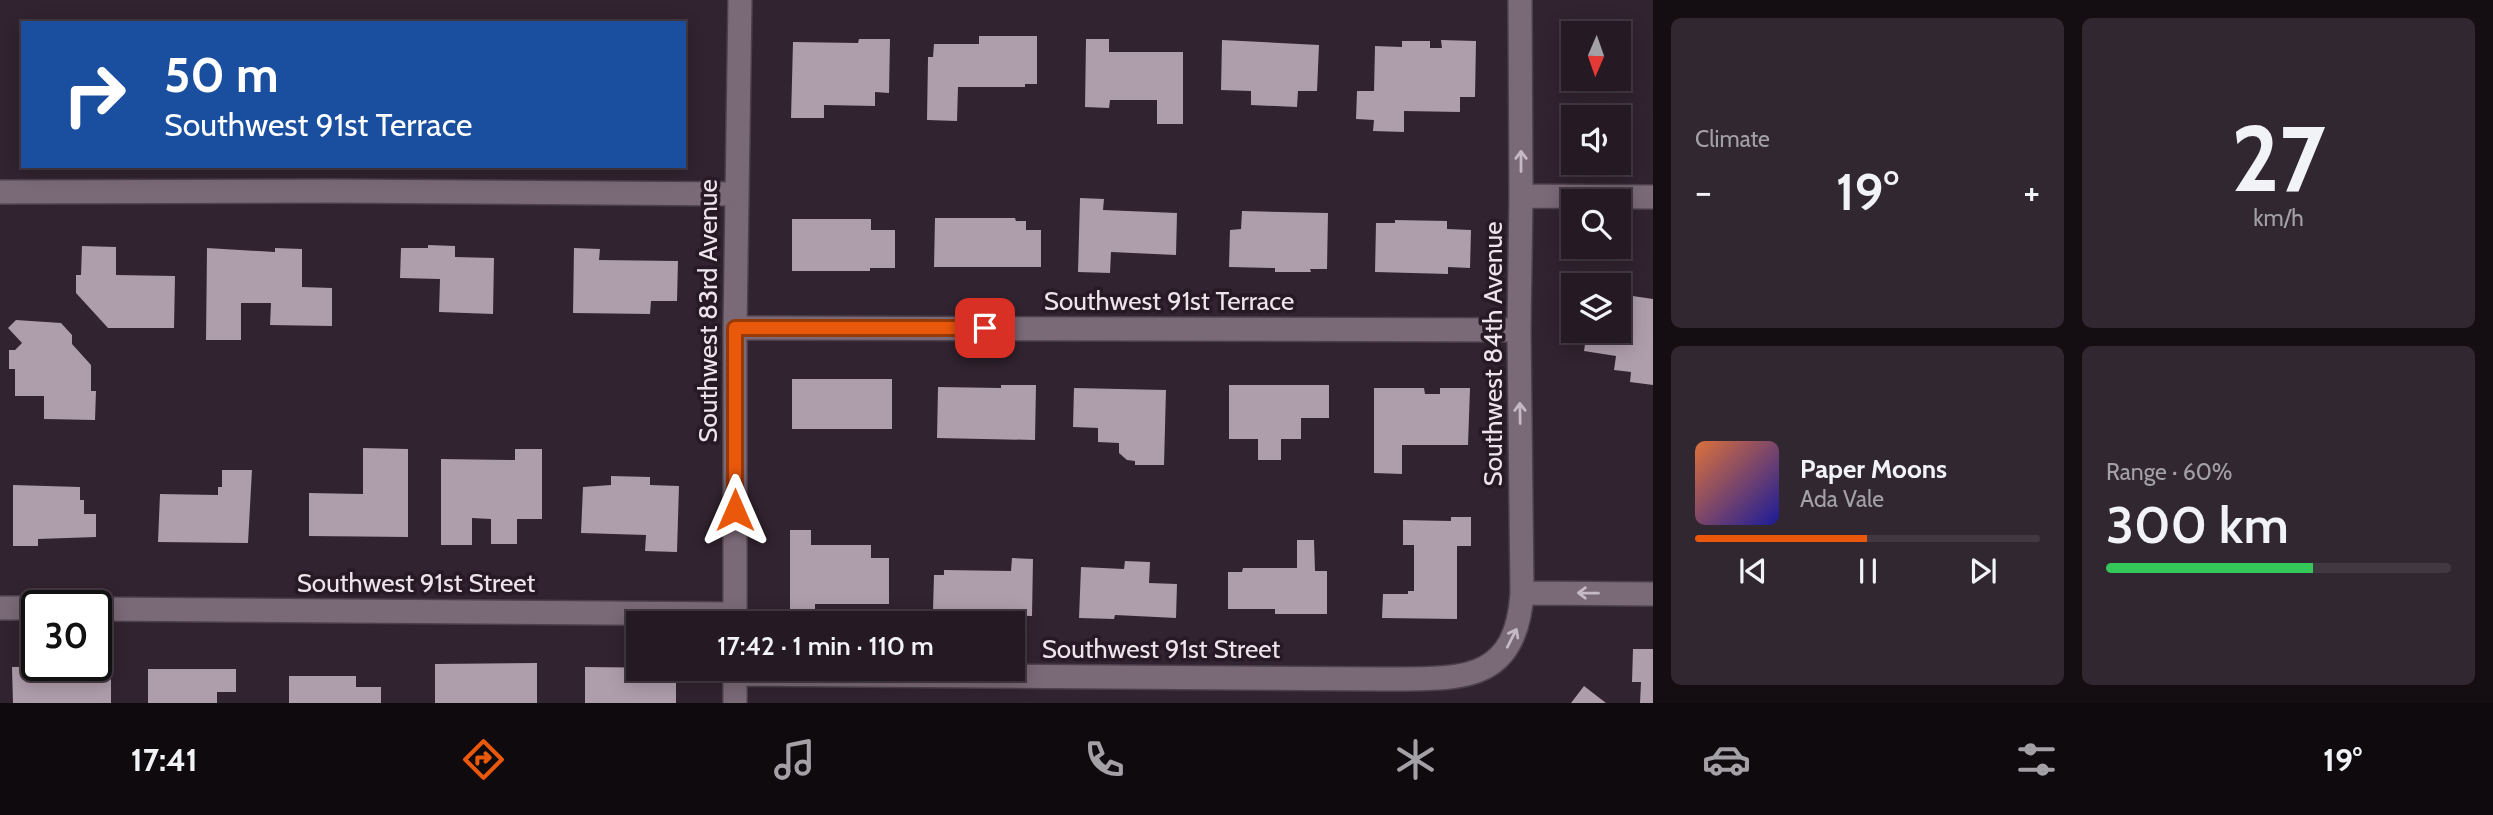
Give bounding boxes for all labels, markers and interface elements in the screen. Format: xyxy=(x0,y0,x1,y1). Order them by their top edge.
north arrow xyxy=(1561,21,1631,91)
map controls xyxy=(1561,21,1631,343)
text: 50 m xyxy=(164,45,279,104)
icon: right xyxy=(49,49,140,140)
text: 27 xyxy=(2231,103,2326,214)
text: Southwest 91st Terrace xyxy=(164,105,472,144)
button: sound xyxy=(1561,105,1631,175)
text: Climate xyxy=(1695,125,1770,153)
one-way arrow xyxy=(1514,149,1528,172)
text: 19° xyxy=(1836,160,1899,223)
text: − xyxy=(1695,168,1712,215)
text: + xyxy=(2023,168,2040,215)
street label: Southwest 83rd Avenue xyxy=(692,179,724,443)
button: search xyxy=(1561,189,1631,259)
text: km/h xyxy=(2253,204,2304,232)
street label: Southwest 84th Avenue xyxy=(1477,221,1509,487)
button: layers xyxy=(1561,273,1631,343)
street label: Southwest 91st Terrace xyxy=(1044,285,1294,317)
pin xyxy=(955,298,1015,358)
icon: arrive xyxy=(966,309,1004,347)
one-way arrow xyxy=(1513,401,1527,424)
text: Paper Moons xyxy=(1800,453,1947,485)
text: Range · 60% xyxy=(2106,458,2233,486)
position arrow xyxy=(698,473,772,547)
text: Ada Vale xyxy=(1800,485,1884,513)
text: 300 km xyxy=(2106,493,2289,556)
icon: previous xyxy=(1734,552,1772,590)
icon: pause xyxy=(1849,552,1887,590)
icon: next xyxy=(1964,552,2002,590)
street label: Southwest 91st Street xyxy=(297,567,536,599)
one-way arrow xyxy=(1576,586,1599,600)
speed limit sign: 30 xyxy=(21,590,112,681)
one-way arrow xyxy=(1506,629,1520,649)
text: 17:42 · 1 min · 110 m xyxy=(717,630,934,662)
street label: Southwest 91st Street xyxy=(1042,633,1281,665)
icon: directions xyxy=(459,735,508,784)
icon: music xyxy=(770,735,819,784)
icon: phone xyxy=(1080,735,1129,784)
icon: climate xyxy=(1391,735,1440,784)
icon: car xyxy=(1702,735,1751,784)
icon: filters xyxy=(2012,735,2061,784)
text: 17:41 xyxy=(131,740,197,779)
text: 19° xyxy=(2323,740,2362,779)

